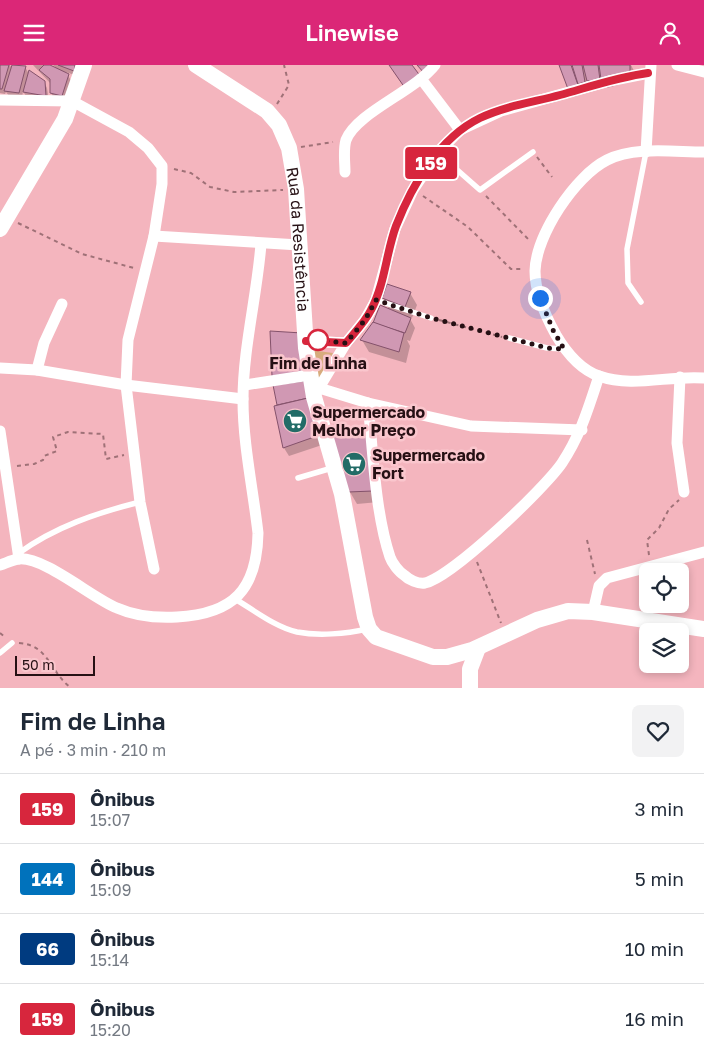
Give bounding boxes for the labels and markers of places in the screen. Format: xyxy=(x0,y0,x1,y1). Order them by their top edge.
marker: Fim de Linha xyxy=(307,329,329,351)
place label: Fim de Linha xyxy=(269,353,367,373)
place label: Supermercado Melhor Preço xyxy=(312,402,426,440)
supermarket icon: Supermercado Melhor Preço xyxy=(282,408,308,434)
place label: Supermercado Fort xyxy=(372,445,486,483)
supermarket icon: Supermercado Fort xyxy=(341,451,367,477)

